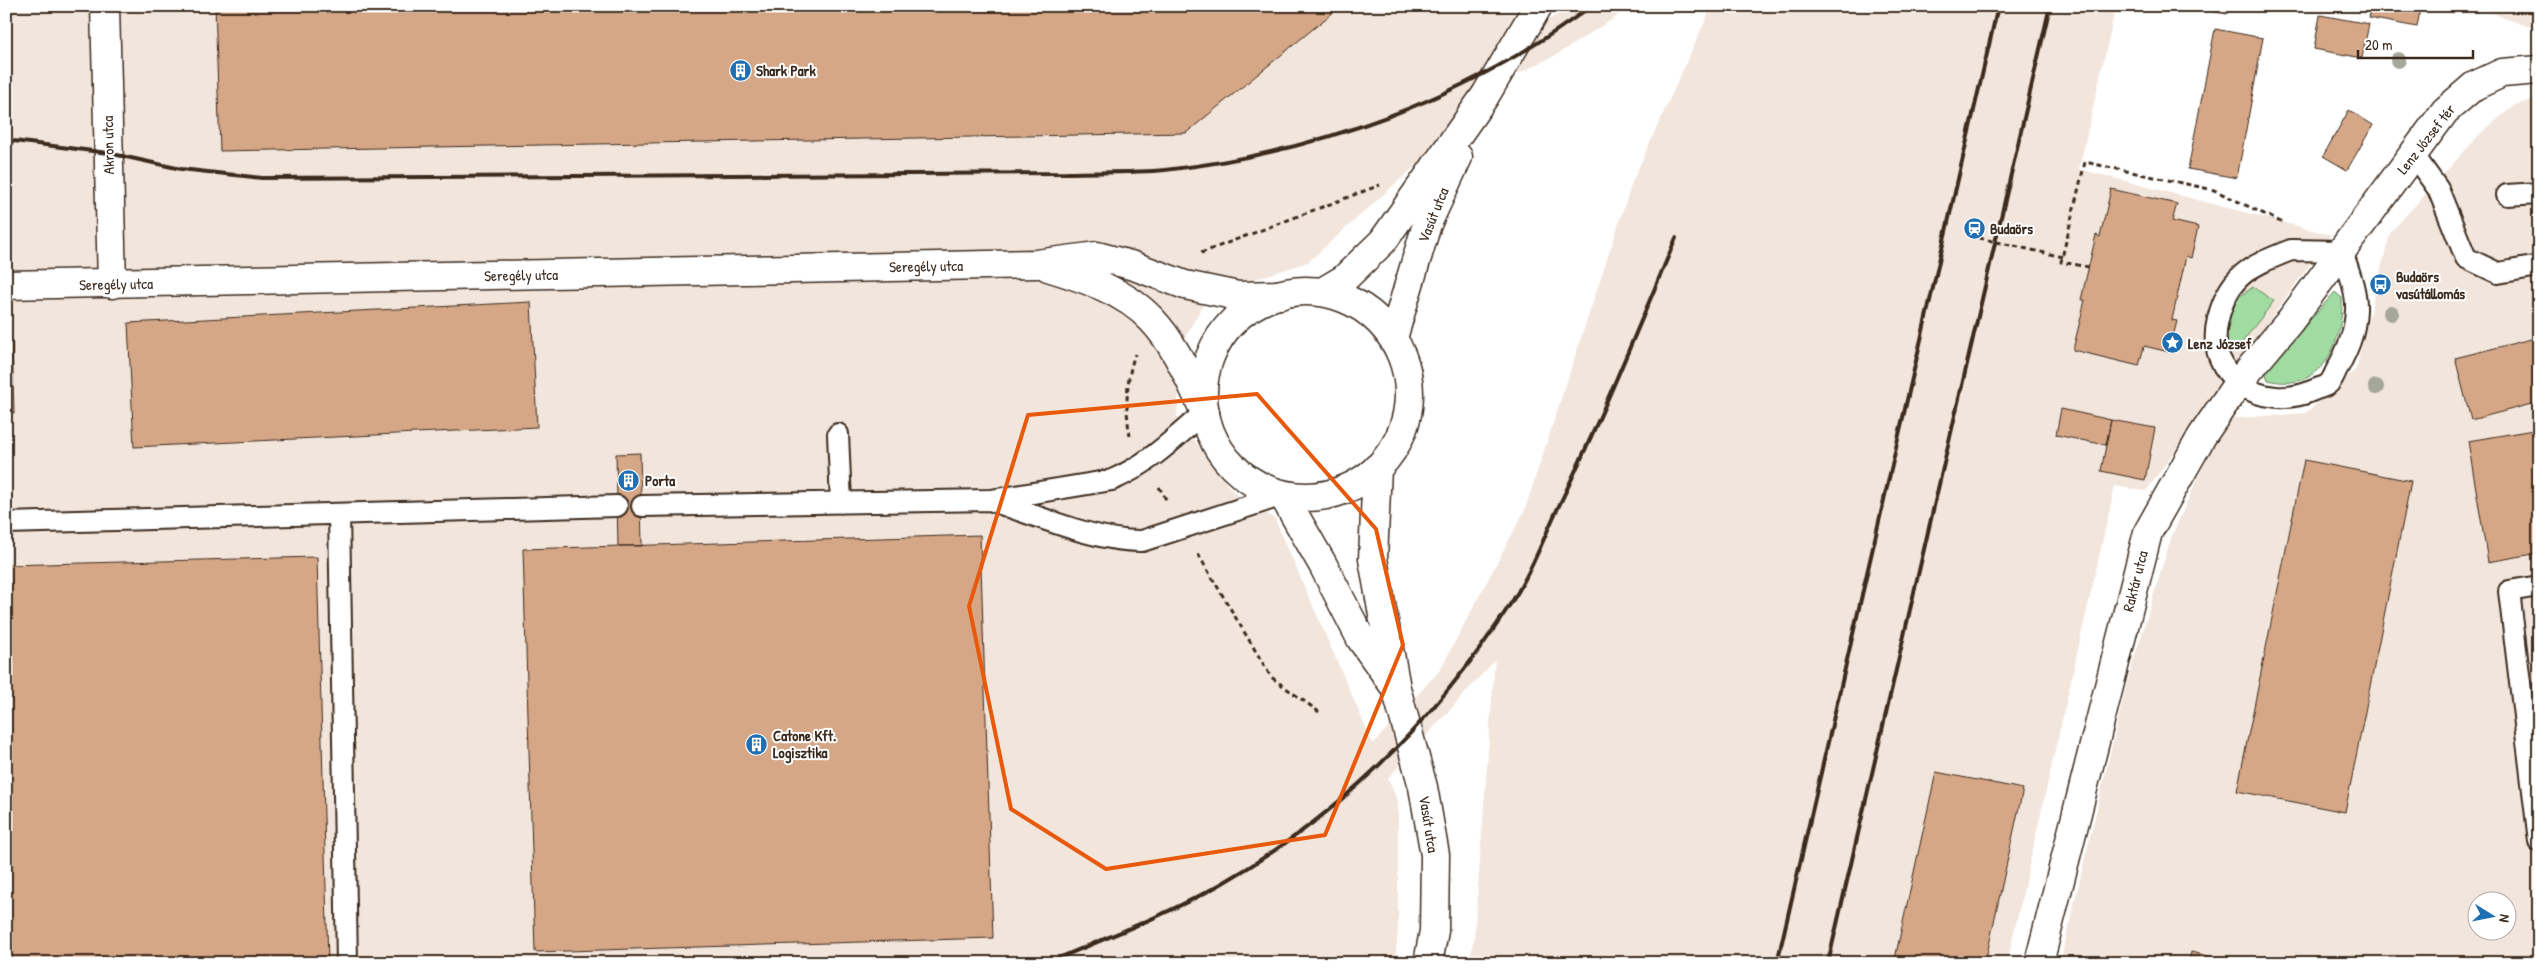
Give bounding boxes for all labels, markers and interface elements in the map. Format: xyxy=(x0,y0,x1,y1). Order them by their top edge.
scale bar xyxy=(2358,28,2472,60)
text: 20 m xyxy=(2365,34,2392,55)
building icon: Shark Park xyxy=(728,58,752,82)
place label: Shark Park xyxy=(756,60,816,81)
street label: Lenz József tér xyxy=(2392,99,2460,178)
street label: Akron utca xyxy=(97,115,119,174)
street label: Vasút utca xyxy=(1412,184,1454,246)
station icon: Budaörs xyxy=(1962,216,1986,240)
place label: Budaörs xyxy=(1990,218,2033,239)
street label: Seregély utca xyxy=(889,255,963,277)
street label: Seregély utca xyxy=(484,264,558,286)
place label: Budaörs vasútállomás xyxy=(2395,266,2465,304)
street label: Seregély utca xyxy=(79,273,153,295)
bus stop icon: Budaörs vasútállomás xyxy=(2368,273,2392,297)
place icon: Lenz József xyxy=(2160,331,2184,355)
place label: Lenz József xyxy=(2188,333,2252,354)
building icon: Porta xyxy=(617,468,641,492)
place label: Porta xyxy=(645,470,675,491)
street label: Raktár utca xyxy=(2117,548,2153,614)
place label: Catone Kft. Logisztika xyxy=(773,725,836,764)
building icon: Catone Kft. Logisztika xyxy=(745,732,769,756)
street label: Vasút utca xyxy=(1414,794,1444,854)
north arrow xyxy=(2468,892,2518,942)
text: N xyxy=(2495,913,2515,924)

